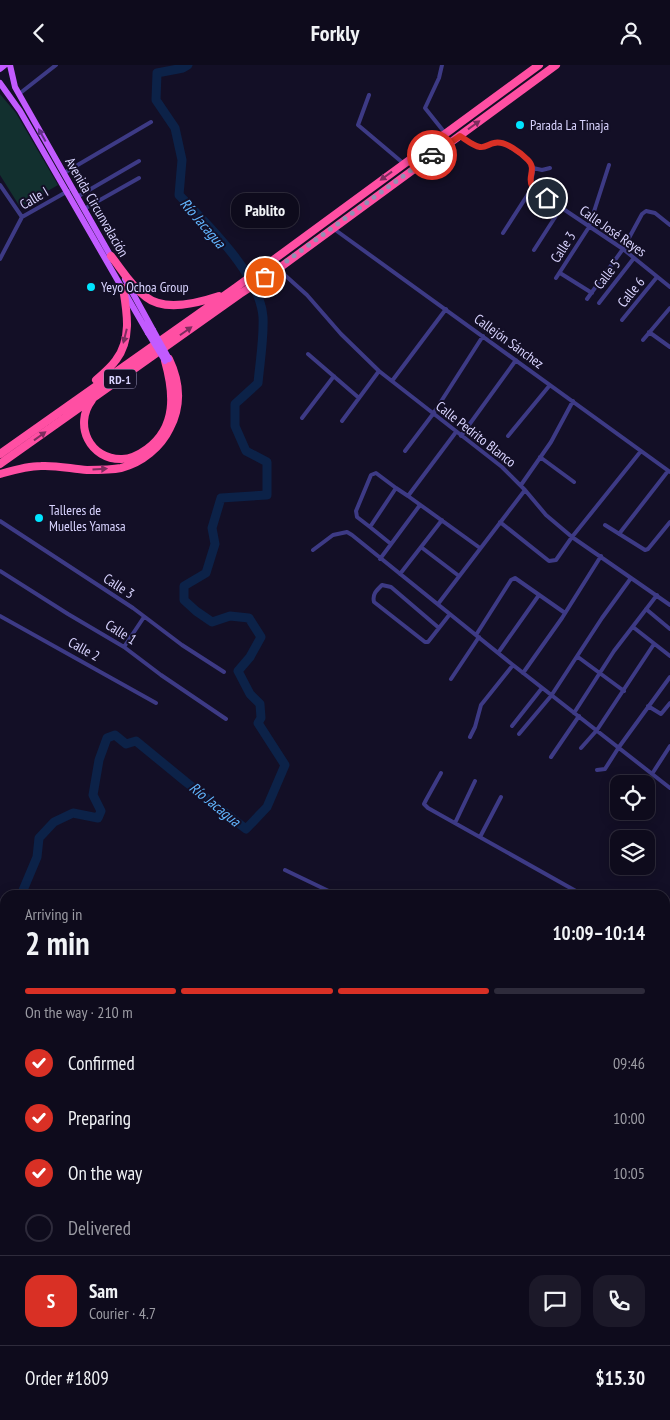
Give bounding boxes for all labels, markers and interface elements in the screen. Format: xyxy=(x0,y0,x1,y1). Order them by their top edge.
icon: back xyxy=(25,19,53,47)
text: Forkly xyxy=(311,19,359,47)
icon: person xyxy=(617,19,645,47)
place label: Parada La Tinaja xyxy=(530,116,609,134)
marker: Parada La Tinaja xyxy=(514,119,526,131)
one-way arrow xyxy=(467,120,481,130)
one-way arrow xyxy=(38,128,46,142)
courier xyxy=(407,130,457,180)
icon: car xyxy=(418,141,446,169)
street label: Avenida Circunvalación xyxy=(61,154,133,260)
one-way arrow xyxy=(379,171,393,181)
pin xyxy=(526,177,568,219)
street label: Calle I xyxy=(16,182,52,214)
icon: home xyxy=(533,184,561,212)
callout: Pablito xyxy=(231,192,299,227)
water label: Río Jacagua xyxy=(176,194,231,253)
text: Pablito xyxy=(245,200,285,220)
street label: Calle José Reyes xyxy=(576,201,650,261)
street label: Calle 3 xyxy=(546,228,580,266)
street label: Calle 5 xyxy=(590,255,624,293)
pin xyxy=(244,256,286,298)
icon: bag xyxy=(251,263,279,291)
street label: Calle 6 xyxy=(613,273,649,311)
place label: Yeyo Ochoa Group xyxy=(101,278,189,296)
marker: Yeyo Ochoa Group xyxy=(85,281,97,293)
street label: Callejón Sánchez xyxy=(471,310,547,372)
one-way arrow xyxy=(179,326,193,336)
one-way arrow xyxy=(121,328,129,343)
road number: RD-1 xyxy=(104,369,136,389)
street label: Calle Pedrito Blanco xyxy=(432,397,520,471)
one-way arrow xyxy=(33,431,47,441)
one-way arrow xyxy=(92,465,108,473)
place label: Talleres de Muelles Yamasa xyxy=(49,501,126,535)
marker: Talleres de Muelles Yamasa xyxy=(33,512,45,524)
street label: Calle 3 xyxy=(100,569,138,603)
street label: Calle 1 xyxy=(102,616,140,648)
street label: Calle 2 xyxy=(65,633,103,665)
map controls xyxy=(610,775,655,875)
button: locate xyxy=(610,775,655,820)
water label: Río Jacagua xyxy=(186,778,245,831)
button: layers xyxy=(610,830,655,875)
text: Arriving in xyxy=(25,904,82,924)
text: 10:09–10:14 xyxy=(552,921,645,945)
text: 2 min xyxy=(25,922,90,964)
text: On the way · 210 m xyxy=(25,1002,133,1022)
icon: check xyxy=(25,1049,53,1077)
text: Confirmed xyxy=(68,1051,135,1075)
text: 09:46 xyxy=(613,1053,645,1073)
icon: check xyxy=(25,1104,53,1132)
text: Preparing xyxy=(68,1106,131,1130)
text: 10:00 xyxy=(613,1108,645,1128)
icon: check xyxy=(25,1159,53,1187)
text: On the way xyxy=(68,1161,142,1185)
text: 10:05 xyxy=(613,1163,645,1183)
text: Delivered xyxy=(68,1216,131,1240)
button: chat xyxy=(529,1275,581,1327)
button: phone xyxy=(593,1275,645,1327)
text: Sam xyxy=(89,1279,118,1303)
text: S xyxy=(47,1289,55,1313)
text: Courier · 4.7 xyxy=(89,1303,156,1323)
text: Order #1809 xyxy=(25,1366,109,1390)
text: $15.30 xyxy=(596,1366,645,1390)

